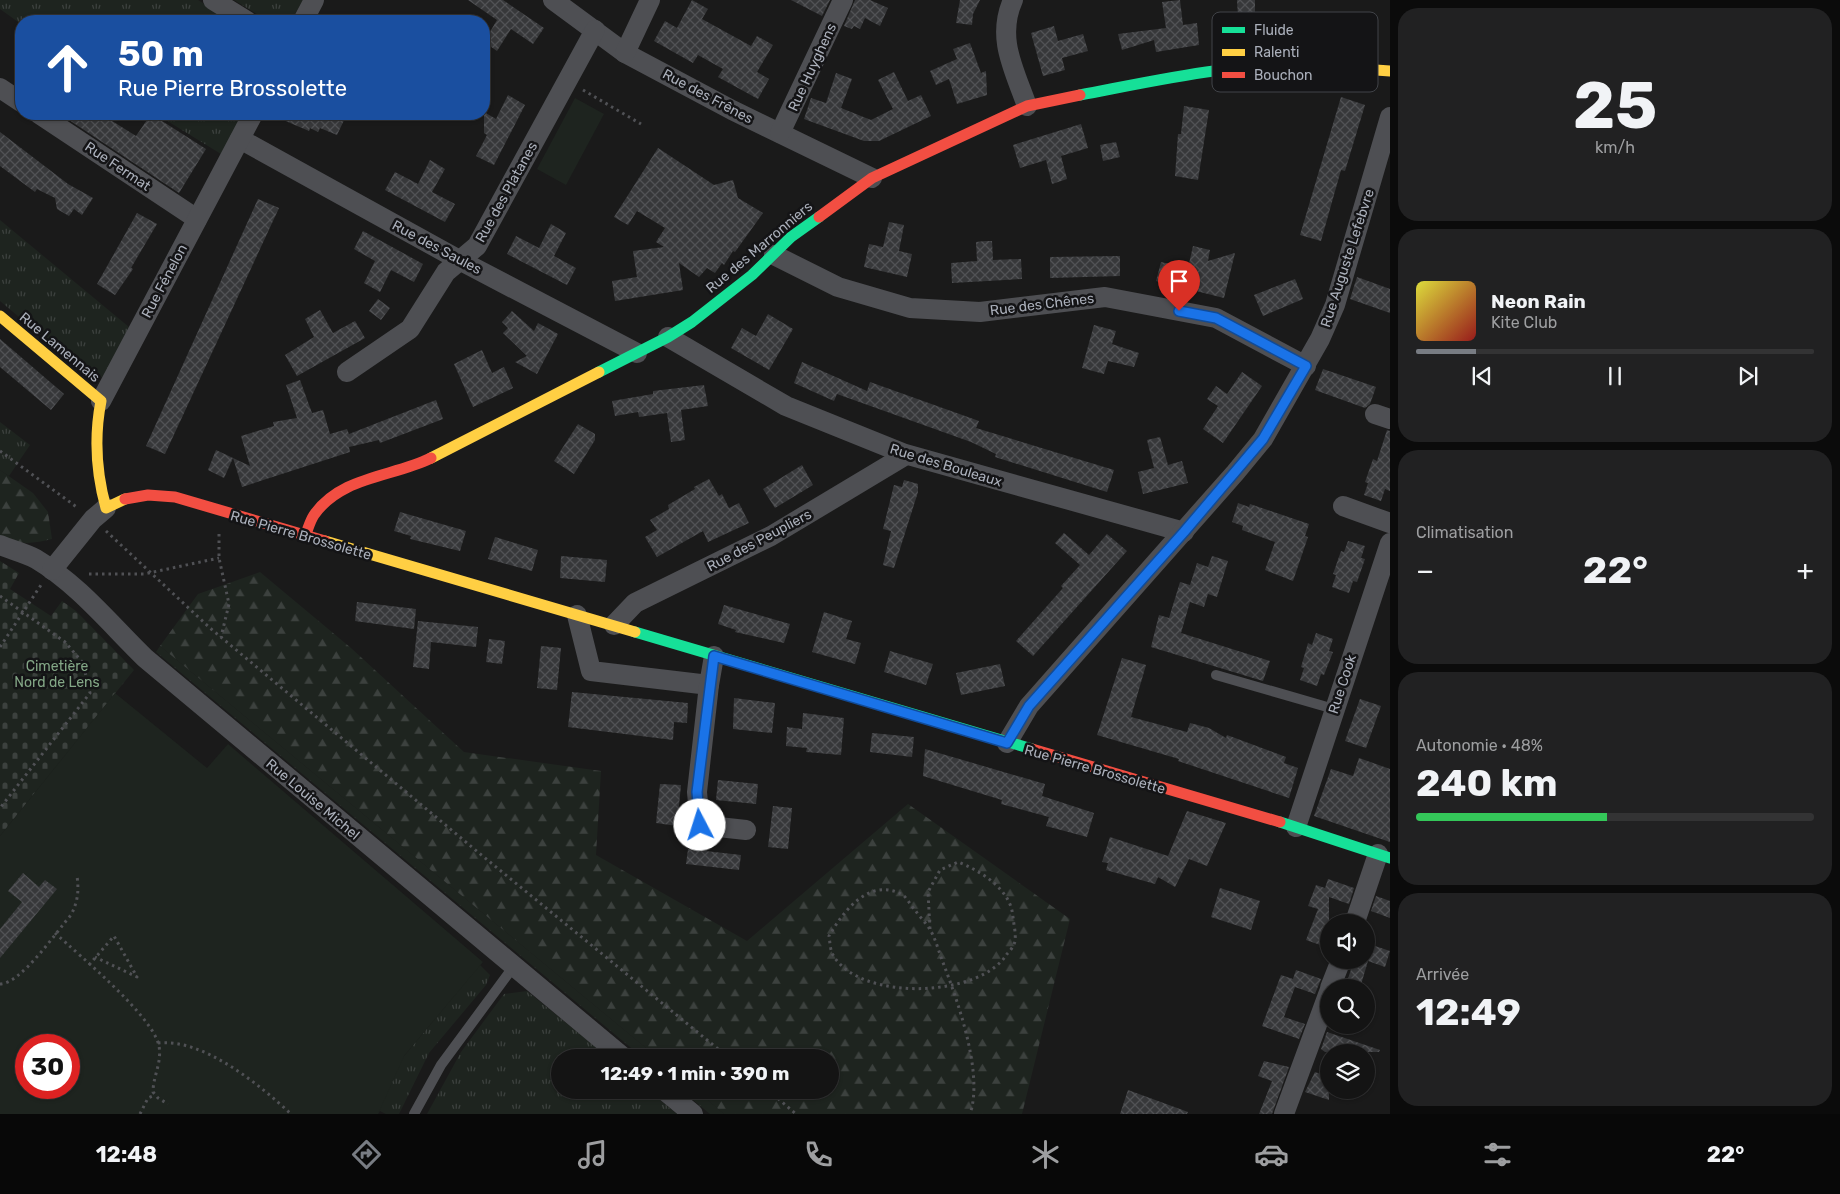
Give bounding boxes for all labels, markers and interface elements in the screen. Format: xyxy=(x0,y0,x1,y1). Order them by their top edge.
legend xyxy=(1212,12,1378,92)
street label: Rue Huyghens xyxy=(785,21,840,114)
text: Fluide xyxy=(1254,22,1294,39)
text: 50 m xyxy=(118,33,204,75)
icon: ahead xyxy=(35,35,100,100)
text: Ralenti xyxy=(1254,44,1299,61)
street label: Rue des Frênes xyxy=(660,65,756,127)
text: Bouchon xyxy=(1254,67,1313,84)
text: 25 xyxy=(1573,67,1657,144)
text: Rue Pierre Brossolette xyxy=(118,75,347,102)
street label: Rue Fermat xyxy=(82,138,154,195)
text: km/h xyxy=(1595,138,1635,157)
street label: Rue des Platanes xyxy=(472,139,541,245)
street label: Rue Auguste Lefebvre xyxy=(1317,187,1378,329)
street label: Rue des Marronniers xyxy=(703,198,816,297)
street label: Rue des Saules xyxy=(389,217,484,278)
street label: Rue Fénelon xyxy=(138,241,191,321)
pin xyxy=(1158,260,1200,311)
icon: arrive xyxy=(1165,267,1193,295)
street label: Rue des Chênes xyxy=(989,290,1095,319)
text: Neon Rain xyxy=(1491,290,1586,313)
street label: Rue Lamennais xyxy=(16,309,103,386)
text: Kite Club xyxy=(1491,313,1557,332)
icon: previous xyxy=(1468,362,1496,390)
icon: pause xyxy=(1601,362,1629,390)
icon: next xyxy=(1734,362,1762,390)
street label: Rue des Bouleaux xyxy=(888,440,1004,491)
street label: Rue des Peupliers xyxy=(704,506,815,575)
street label: Rue Pierre Brossolette xyxy=(228,507,373,564)
text: Climatisation xyxy=(1416,523,1513,542)
text: 22° xyxy=(1583,547,1648,593)
text: − xyxy=(1416,554,1434,587)
text: + xyxy=(1797,554,1814,587)
street label: Rue Cook xyxy=(1325,652,1360,716)
park label: Cimetière Nord de Lens xyxy=(14,658,100,691)
text: Autonomie · 48% xyxy=(1416,736,1543,755)
street label: Rue Pierre Brossolette xyxy=(1022,741,1167,798)
street label: Rue Louise Michel xyxy=(262,755,363,843)
text: 240 km xyxy=(1416,760,1557,806)
position arrow xyxy=(673,798,725,850)
map controls xyxy=(1320,914,1375,1099)
button: sound xyxy=(1320,914,1375,969)
text: Arrivée xyxy=(1416,965,1469,984)
button: search xyxy=(1320,979,1375,1034)
text: 12:49 xyxy=(1416,989,1521,1035)
speed limit sign: 30 xyxy=(15,1034,80,1099)
button: layers xyxy=(1320,1044,1375,1099)
text: 12:49 · 1 min · 390 m xyxy=(601,1062,789,1085)
icon: directions xyxy=(349,1137,384,1172)
icon: music xyxy=(575,1137,610,1172)
icon: phone xyxy=(801,1137,836,1172)
icon: climate xyxy=(1028,1137,1063,1172)
icon: car xyxy=(1254,1137,1289,1172)
icon: filters xyxy=(1480,1137,1515,1172)
text: 12:48 xyxy=(96,1141,157,1168)
text: 22° xyxy=(1707,1141,1744,1168)

